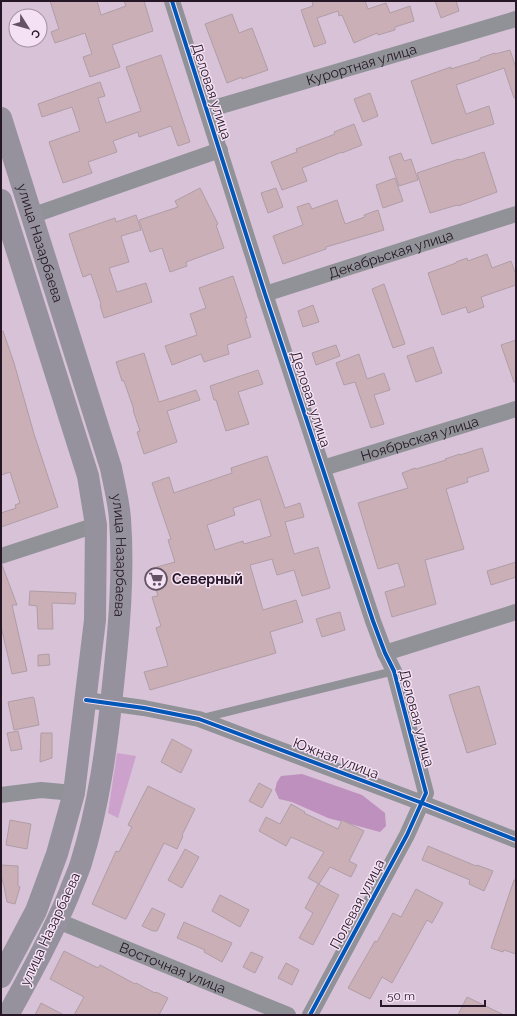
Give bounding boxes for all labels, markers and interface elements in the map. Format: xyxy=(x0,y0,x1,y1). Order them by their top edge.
north arrow xyxy=(8,8,48,48)
text: С xyxy=(28,27,43,41)
street label: Деловая улица xyxy=(189,41,235,141)
street label: Курортная улица xyxy=(304,41,418,88)
street label: улица Назарбаева xyxy=(14,182,66,304)
street label: Декабрьская улица xyxy=(326,227,455,281)
street label: Деловая улица xyxy=(288,349,334,449)
street label: Ноябрьская улица xyxy=(359,413,481,464)
street label: улица Назарбаева xyxy=(108,492,129,617)
supermarket icon: Северный xyxy=(143,566,169,592)
place label: Северный xyxy=(172,571,243,587)
street label: Деловая улица xyxy=(396,668,438,768)
street label: Южная улица xyxy=(291,734,381,782)
street label: Полевая улица xyxy=(327,856,387,952)
street label: улица Назарбаева xyxy=(17,870,83,988)
street label: Восточная улица xyxy=(117,939,228,997)
scale bar xyxy=(381,982,485,1008)
text: 50 m xyxy=(387,989,415,1003)

